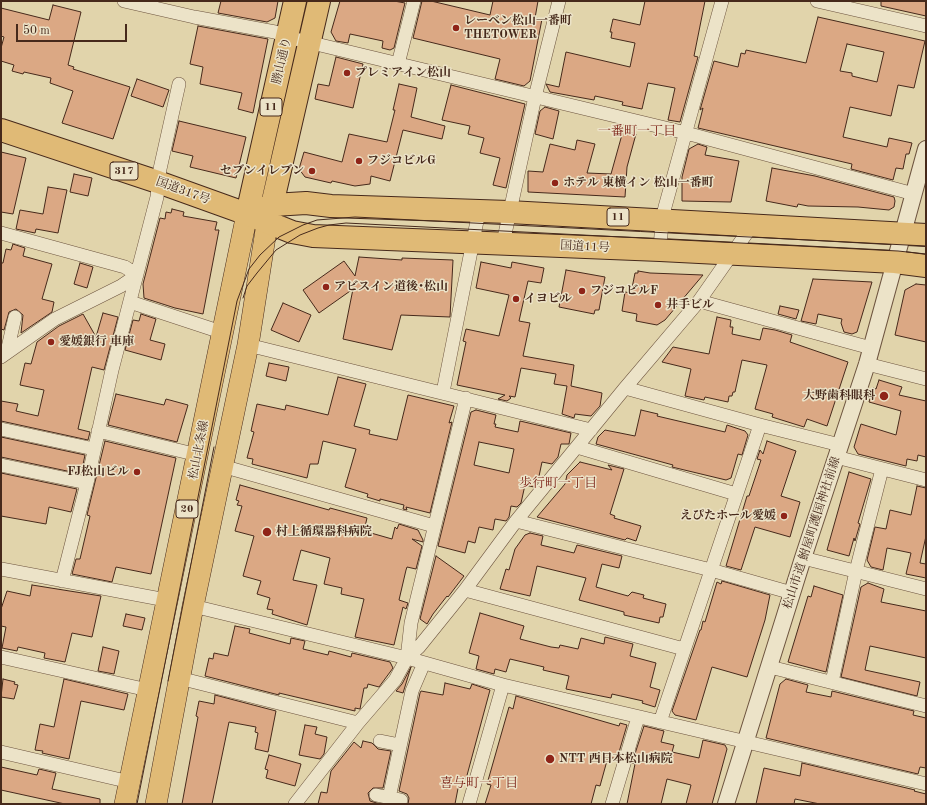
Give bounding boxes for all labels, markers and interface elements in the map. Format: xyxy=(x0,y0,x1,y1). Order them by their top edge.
place label: レーベン松山一番町 THETOWER xyxy=(464,14,572,42)
scale bar xyxy=(18,16,129,42)
marker: レーベン松山一番町 THETOWER xyxy=(451,23,461,33)
text: 50 m xyxy=(23,25,50,37)
street label: 勝山通り xyxy=(270,36,294,86)
place label: プレミアイン松山 xyxy=(355,66,451,80)
marker: プレミアイン松山 xyxy=(342,68,352,78)
road number: 11 xyxy=(260,98,282,116)
district label: 一番町一丁目 xyxy=(598,124,676,140)
place label: フジコビルG xyxy=(367,154,436,168)
marker: フジコビルG xyxy=(354,156,364,166)
road number: 317 xyxy=(110,162,138,180)
place label: セブンイレブン xyxy=(220,164,304,178)
marker: セブンイレブン xyxy=(307,166,317,176)
street label: 国道317号 xyxy=(154,175,212,207)
place label: ホテル 東横イン 松山一番町 xyxy=(563,176,714,190)
marker: ホテル 東横イン 松山一番町 xyxy=(550,178,560,188)
road number: 11 xyxy=(607,208,629,226)
street label: 国道11号 xyxy=(560,239,610,255)
place label: アビスイン道後･松山 xyxy=(334,280,448,294)
marker: アビスイン道後･松山 xyxy=(321,282,331,292)
place label: フジコビルF xyxy=(590,284,658,298)
marker: フジコビルF xyxy=(577,286,587,296)
place label: イヨビル xyxy=(524,292,572,306)
marker: イヨビル xyxy=(511,294,521,304)
place label: 井手ビル xyxy=(666,298,714,312)
marker: 井手ビル xyxy=(653,300,663,310)
place label: 愛媛銀行 車庫 xyxy=(59,335,134,349)
marker: 愛媛銀行 車庫 xyxy=(46,337,56,347)
place label: 大野歯科眼科 xyxy=(803,389,875,403)
marker: 大野歯科眼科 xyxy=(878,390,890,402)
street label: 松山北条線 xyxy=(186,419,212,481)
street label: 松山市道 鮒屋町護国神社前線 xyxy=(781,455,843,611)
place label: FJ松山ビル xyxy=(67,465,129,479)
marker: FJ松山ビル xyxy=(132,467,142,477)
district label: 歩行町一丁目 xyxy=(519,476,597,492)
road number: 20 xyxy=(176,500,198,518)
place label: えぴたホール愛媛 xyxy=(680,509,776,523)
marker: えぴたホール愛媛 xyxy=(779,511,789,521)
place label: 村上循環器科病院 xyxy=(276,525,372,539)
marker: 村上循環器科病院 xyxy=(261,526,273,538)
place label: NTT 西日本松山病院 xyxy=(559,752,673,766)
marker: NTT 西日本松山病院 xyxy=(544,753,556,765)
district label: 喜与町一丁目 xyxy=(440,776,518,792)

